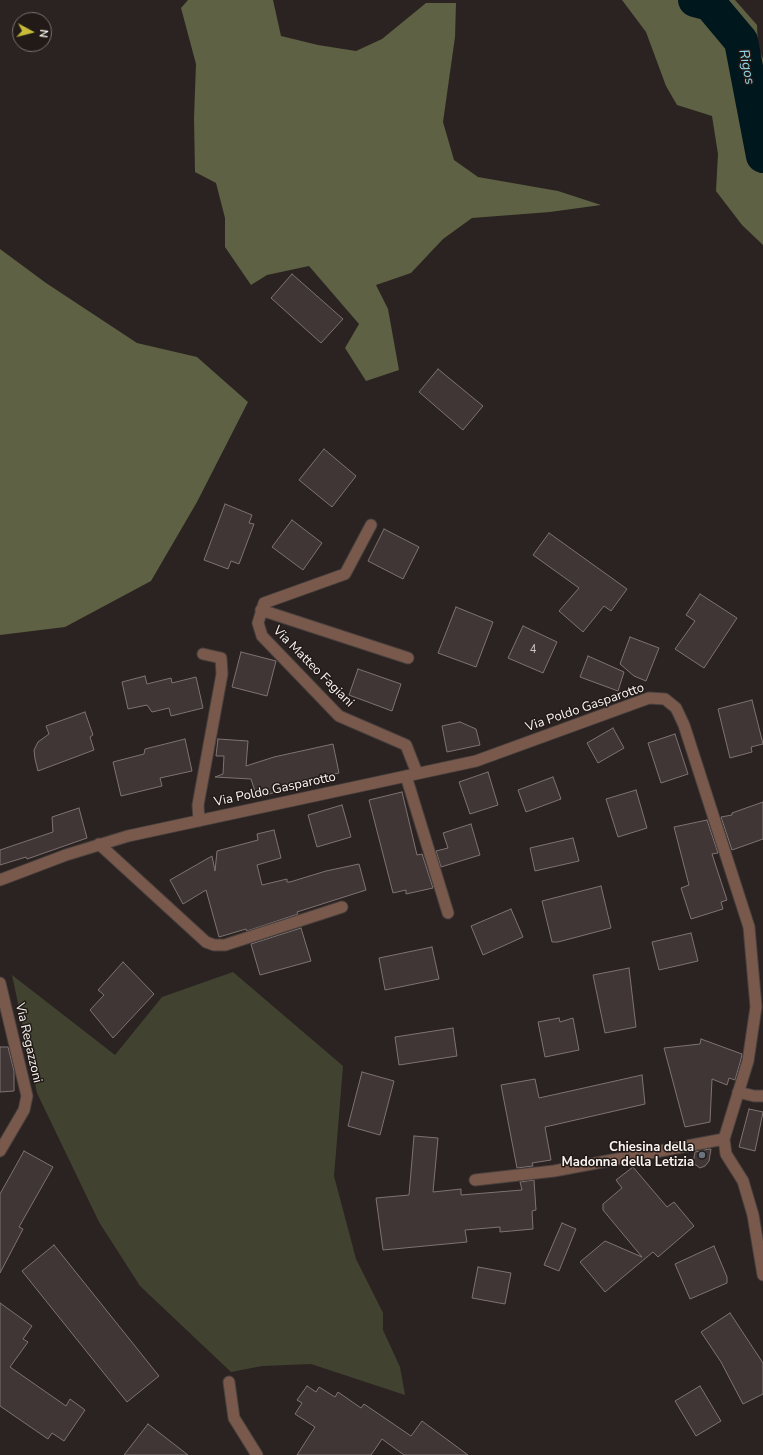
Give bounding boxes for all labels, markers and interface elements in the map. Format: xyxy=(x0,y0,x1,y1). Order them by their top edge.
north arrow xyxy=(12,12,52,52)
text: N xyxy=(35,28,51,38)
water label: Rigos xyxy=(734,48,758,86)
street label: Via Matteo Fagiani xyxy=(269,623,357,711)
house number: 4 xyxy=(530,643,536,657)
street label: Via Poldo Gasparotto xyxy=(524,680,646,736)
street label: Via Poldo Gasparotto xyxy=(213,769,337,811)
street label: Via Regazzoni xyxy=(11,1001,45,1085)
place label: Chiesina della Madonna della Letizia xyxy=(562,1140,694,1171)
marker: Chiesina della Madonna della Letizia xyxy=(697,1150,707,1160)

